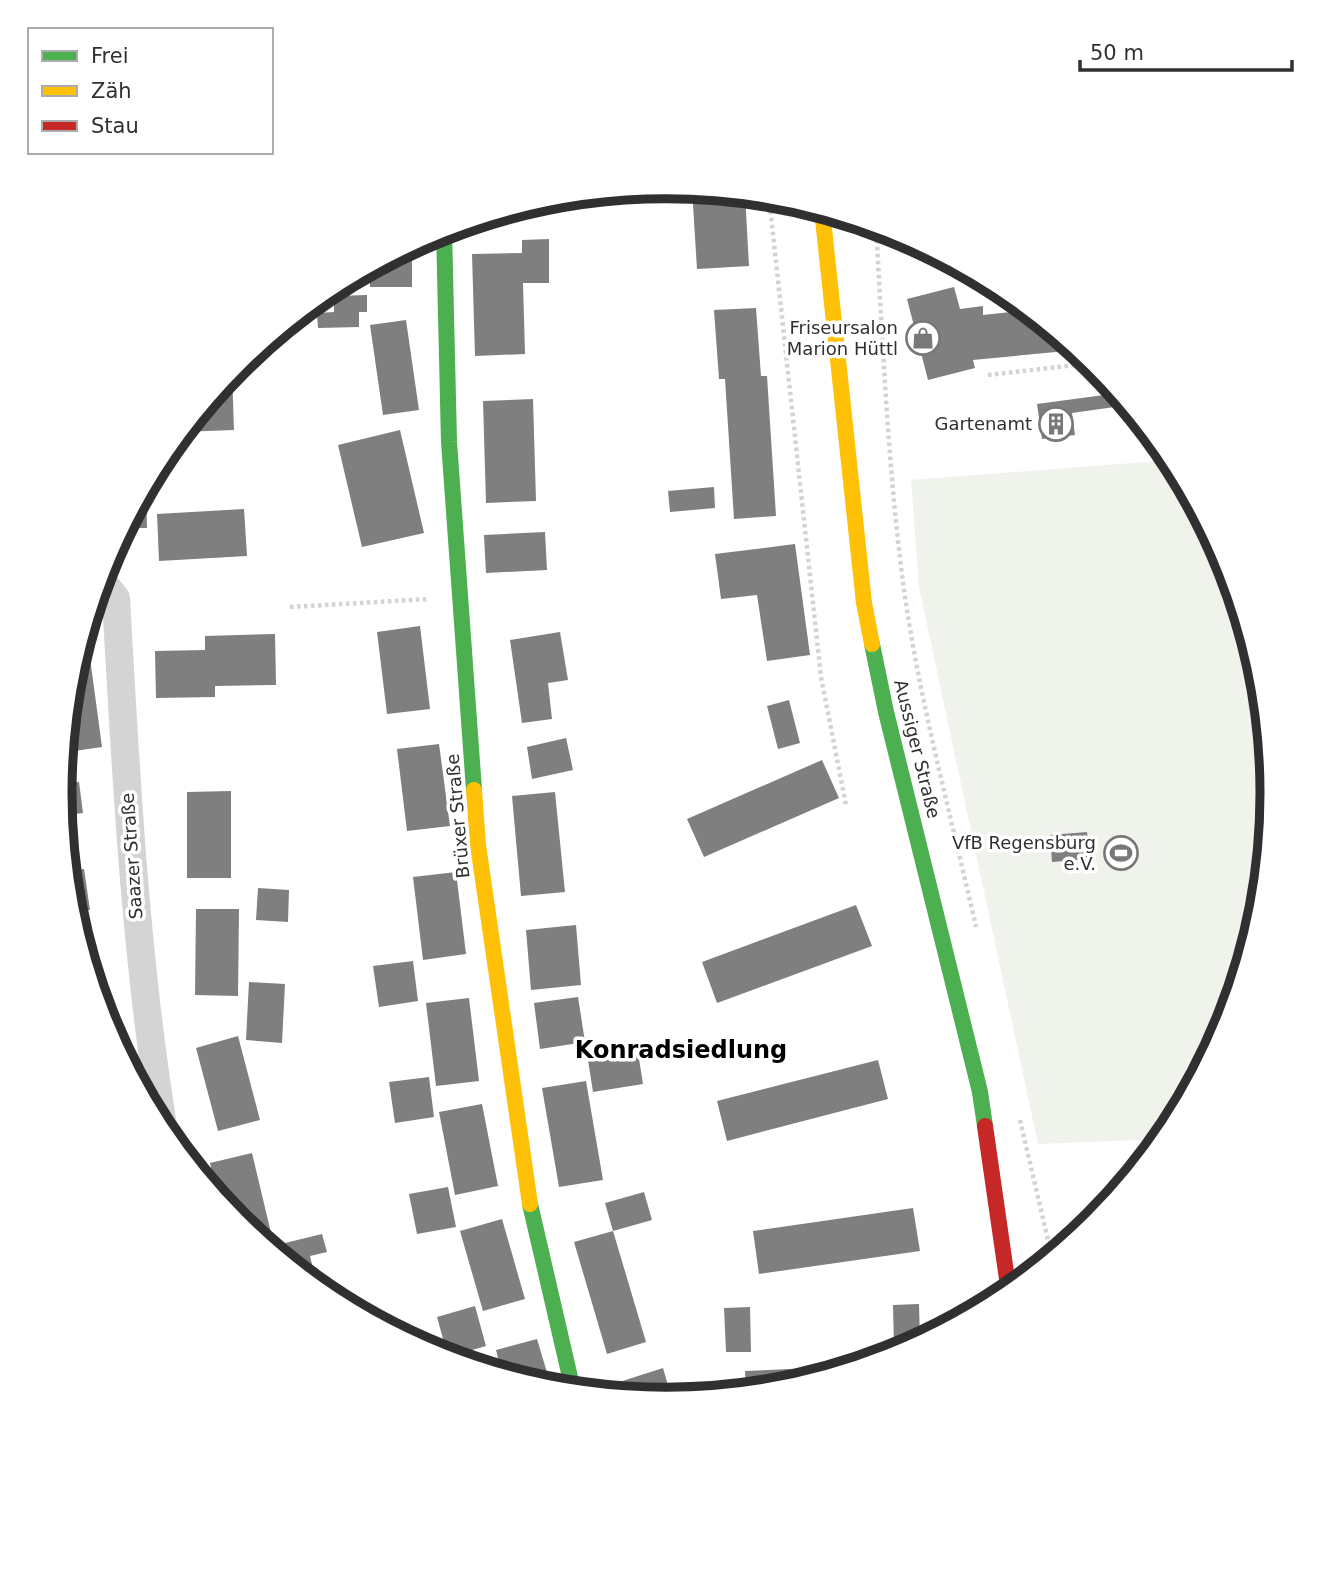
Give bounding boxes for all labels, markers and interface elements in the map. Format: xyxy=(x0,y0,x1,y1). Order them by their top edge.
legend xyxy=(28,28,273,154)
scale bar xyxy=(1080,28,1292,72)
text: 50 m xyxy=(1090,41,1144,65)
text: Frei xyxy=(91,44,128,68)
text: Zäh xyxy=(91,79,132,103)
text: Stau xyxy=(91,114,139,138)
place label: Friseursalon Marion Hüttl xyxy=(787,317,898,359)
shop icon: Friseursalon Marion Hüttl xyxy=(904,319,942,357)
building icon: Gartenamt xyxy=(1037,405,1075,443)
place label: Gartenamt xyxy=(934,413,1032,434)
street label: Aussiger Straße xyxy=(890,677,945,821)
street label: Brüxer Straße xyxy=(442,753,473,879)
street label: Saazer Straße xyxy=(117,792,146,920)
place label: VfB Regensburg e.V. xyxy=(952,832,1096,874)
sports icon: VfB Regensburg e.V. xyxy=(1102,834,1140,872)
district label: Konradsiedlung xyxy=(575,1036,787,1064)

